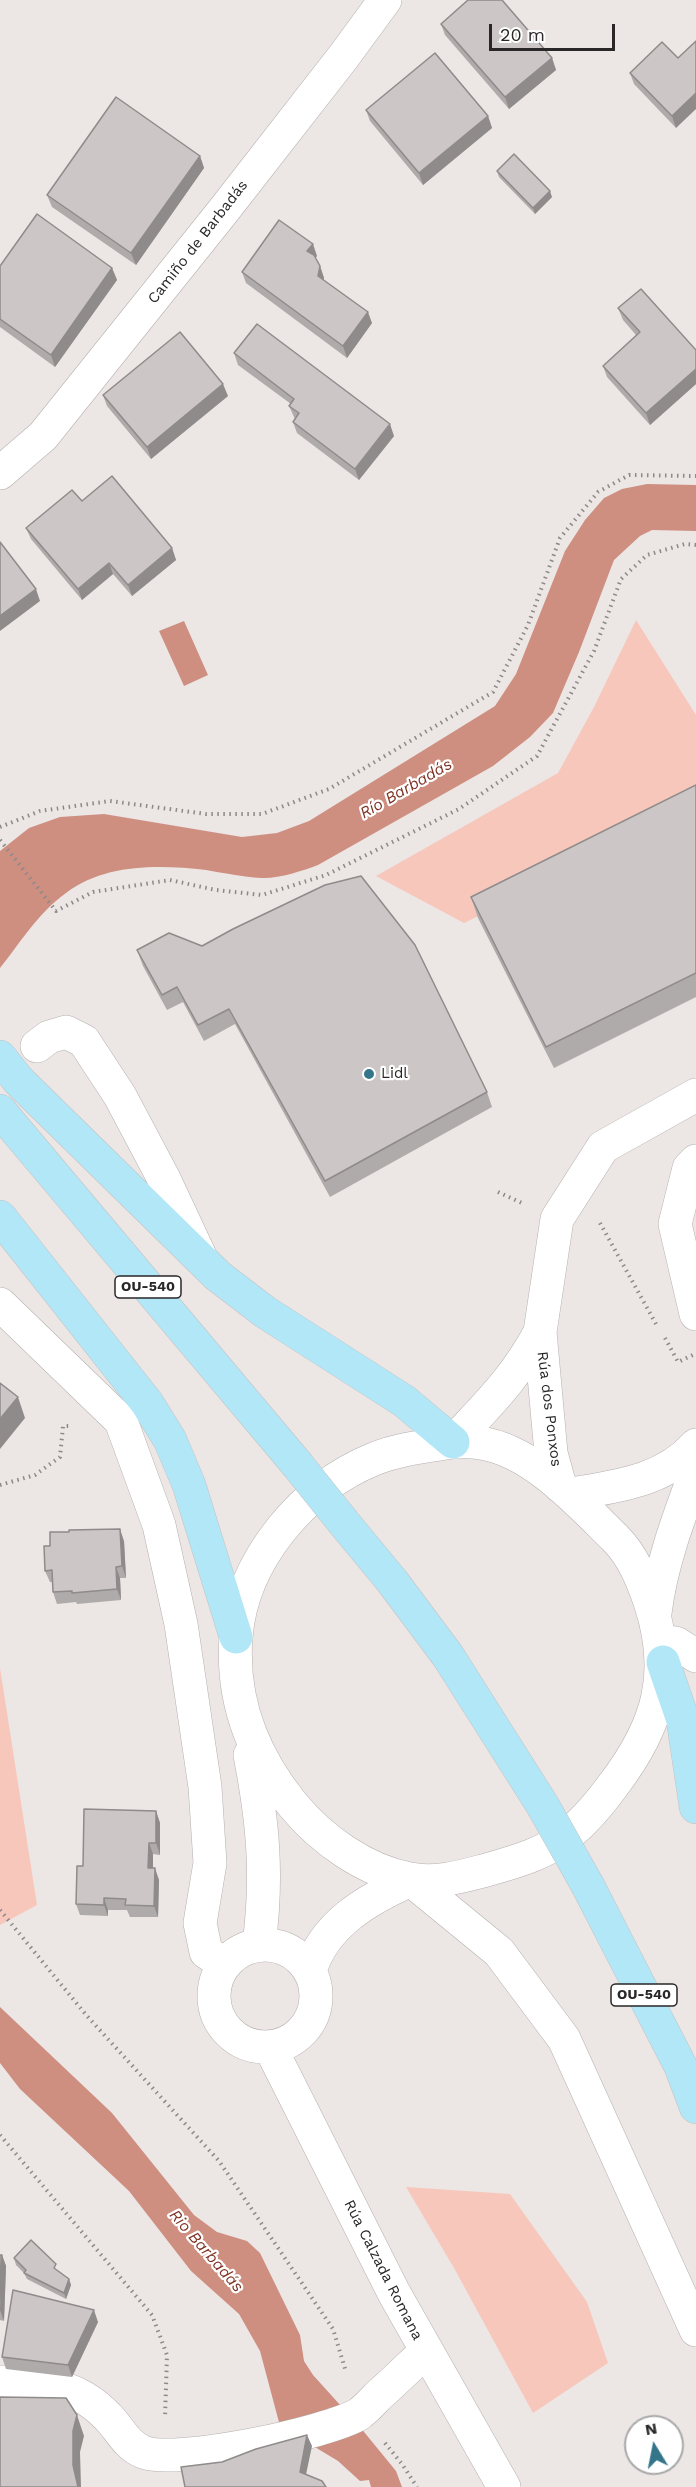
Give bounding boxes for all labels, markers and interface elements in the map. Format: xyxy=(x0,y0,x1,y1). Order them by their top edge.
scale bar xyxy=(492,12,618,50)
text: 20 m xyxy=(500,24,545,45)
street label: Camiño de Barbadás xyxy=(144,177,252,307)
water label: Río Barbadás xyxy=(357,755,455,823)
place label: Lidl xyxy=(381,1065,408,1083)
marker: Lidl xyxy=(362,1067,376,1081)
road number: OU-540 xyxy=(115,1276,181,1298)
street label: Rúa dos Ponxos xyxy=(533,1350,565,1468)
road number: OU-540 xyxy=(611,1984,677,2006)
street label: Rúa Calzada Romana xyxy=(340,2197,426,2343)
water label: Rio Barbadás xyxy=(165,2206,247,2296)
north arrow xyxy=(624,2415,684,2475)
text: N xyxy=(644,2418,659,2439)

